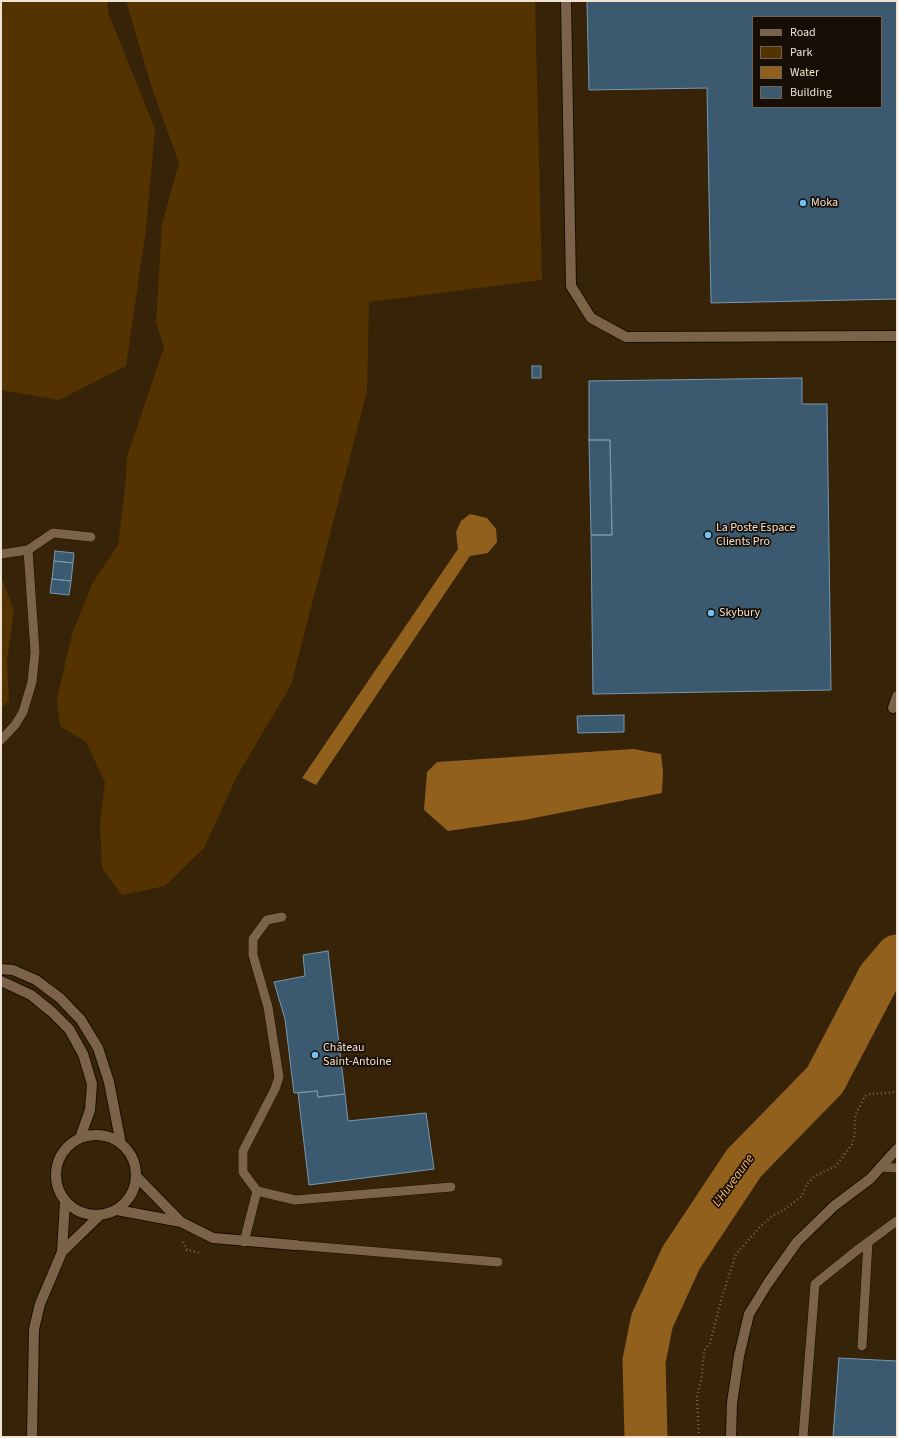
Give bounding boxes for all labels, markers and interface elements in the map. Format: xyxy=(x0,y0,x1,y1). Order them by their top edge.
legend xyxy=(752,16,882,108)
text: Road xyxy=(790,24,816,41)
text: Park xyxy=(790,44,812,61)
text: Water xyxy=(790,64,819,81)
text: Building xyxy=(790,84,832,101)
place label: Moka xyxy=(811,196,838,210)
marker: Moka xyxy=(798,198,808,208)
place label: La Poste Espace Clients Pro xyxy=(716,521,795,549)
marker: La Poste Espace Clients Pro xyxy=(703,530,713,540)
place label: Skybury xyxy=(719,606,760,620)
marker: Skybury xyxy=(706,608,716,618)
place label: Château Saint-Antoine xyxy=(323,1041,391,1069)
marker: Château Saint-Antoine xyxy=(310,1050,320,1060)
water label: L'Huveaune xyxy=(710,1152,758,1210)

